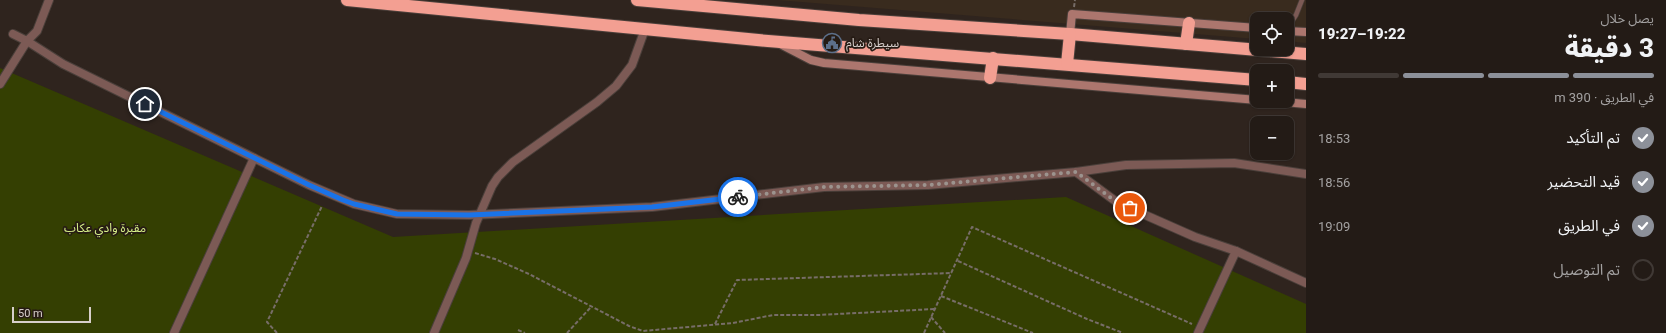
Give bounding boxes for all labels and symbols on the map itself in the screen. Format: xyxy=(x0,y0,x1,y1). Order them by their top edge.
public building icon: سيطرة شام xyxy=(821,32,843,54)
place label: سيطرة شام xyxy=(846,36,899,52)
pin xyxy=(128,87,162,121)
courier xyxy=(718,177,758,217)
pin xyxy=(1113,191,1147,225)
park label: مقبرة وادي عكاب xyxy=(64,221,146,238)
scale bar xyxy=(12,305,91,324)

